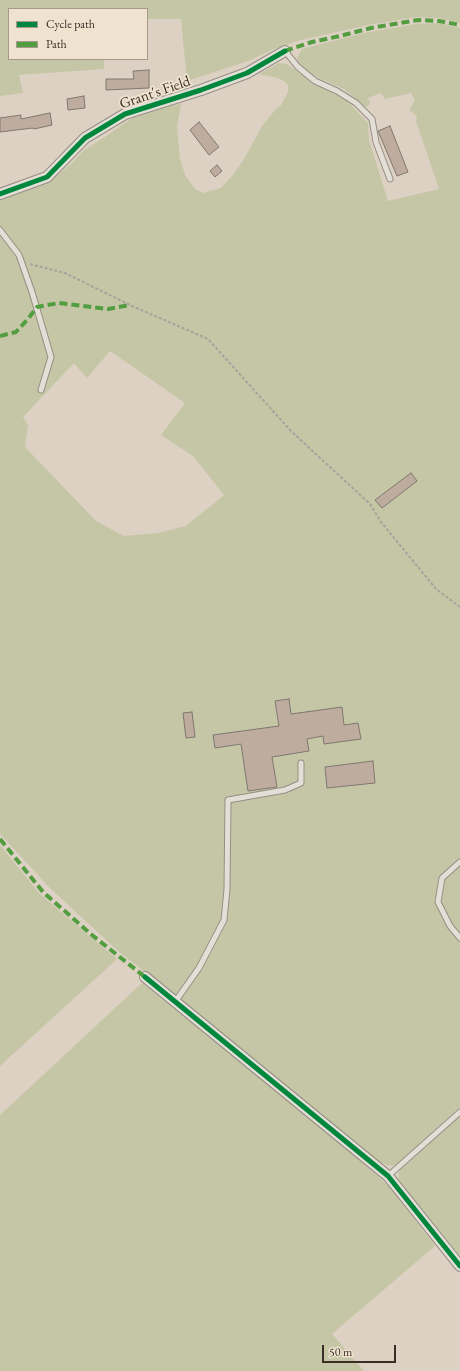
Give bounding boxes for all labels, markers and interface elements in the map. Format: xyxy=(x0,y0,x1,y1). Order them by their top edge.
legend xyxy=(8,8,148,60)
text: Cycle path xyxy=(46,16,95,32)
text: Path xyxy=(46,36,67,52)
street label: Grant's Field xyxy=(117,72,193,114)
scale bar xyxy=(324,1337,398,1363)
text: 50 m xyxy=(329,1344,352,1360)

